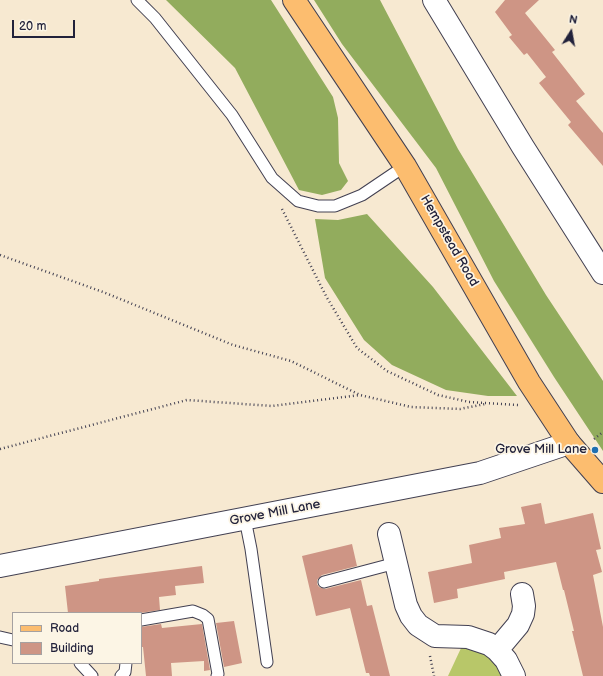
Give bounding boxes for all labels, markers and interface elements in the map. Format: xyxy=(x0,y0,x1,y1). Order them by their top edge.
scale bar xyxy=(14,12,77,38)
north arrow xyxy=(551,12,591,52)
text: N xyxy=(568,13,579,27)
text: 20 m xyxy=(19,19,46,34)
street label: Hempstead Road xyxy=(416,193,482,289)
place label: Grove Mill Lane xyxy=(495,442,587,458)
marker: Grove Mill Lane xyxy=(590,445,600,455)
street label: Grove Mill Lane xyxy=(228,497,322,529)
legend xyxy=(12,612,142,664)
text: Road xyxy=(50,621,79,636)
text: Building xyxy=(50,641,94,656)

